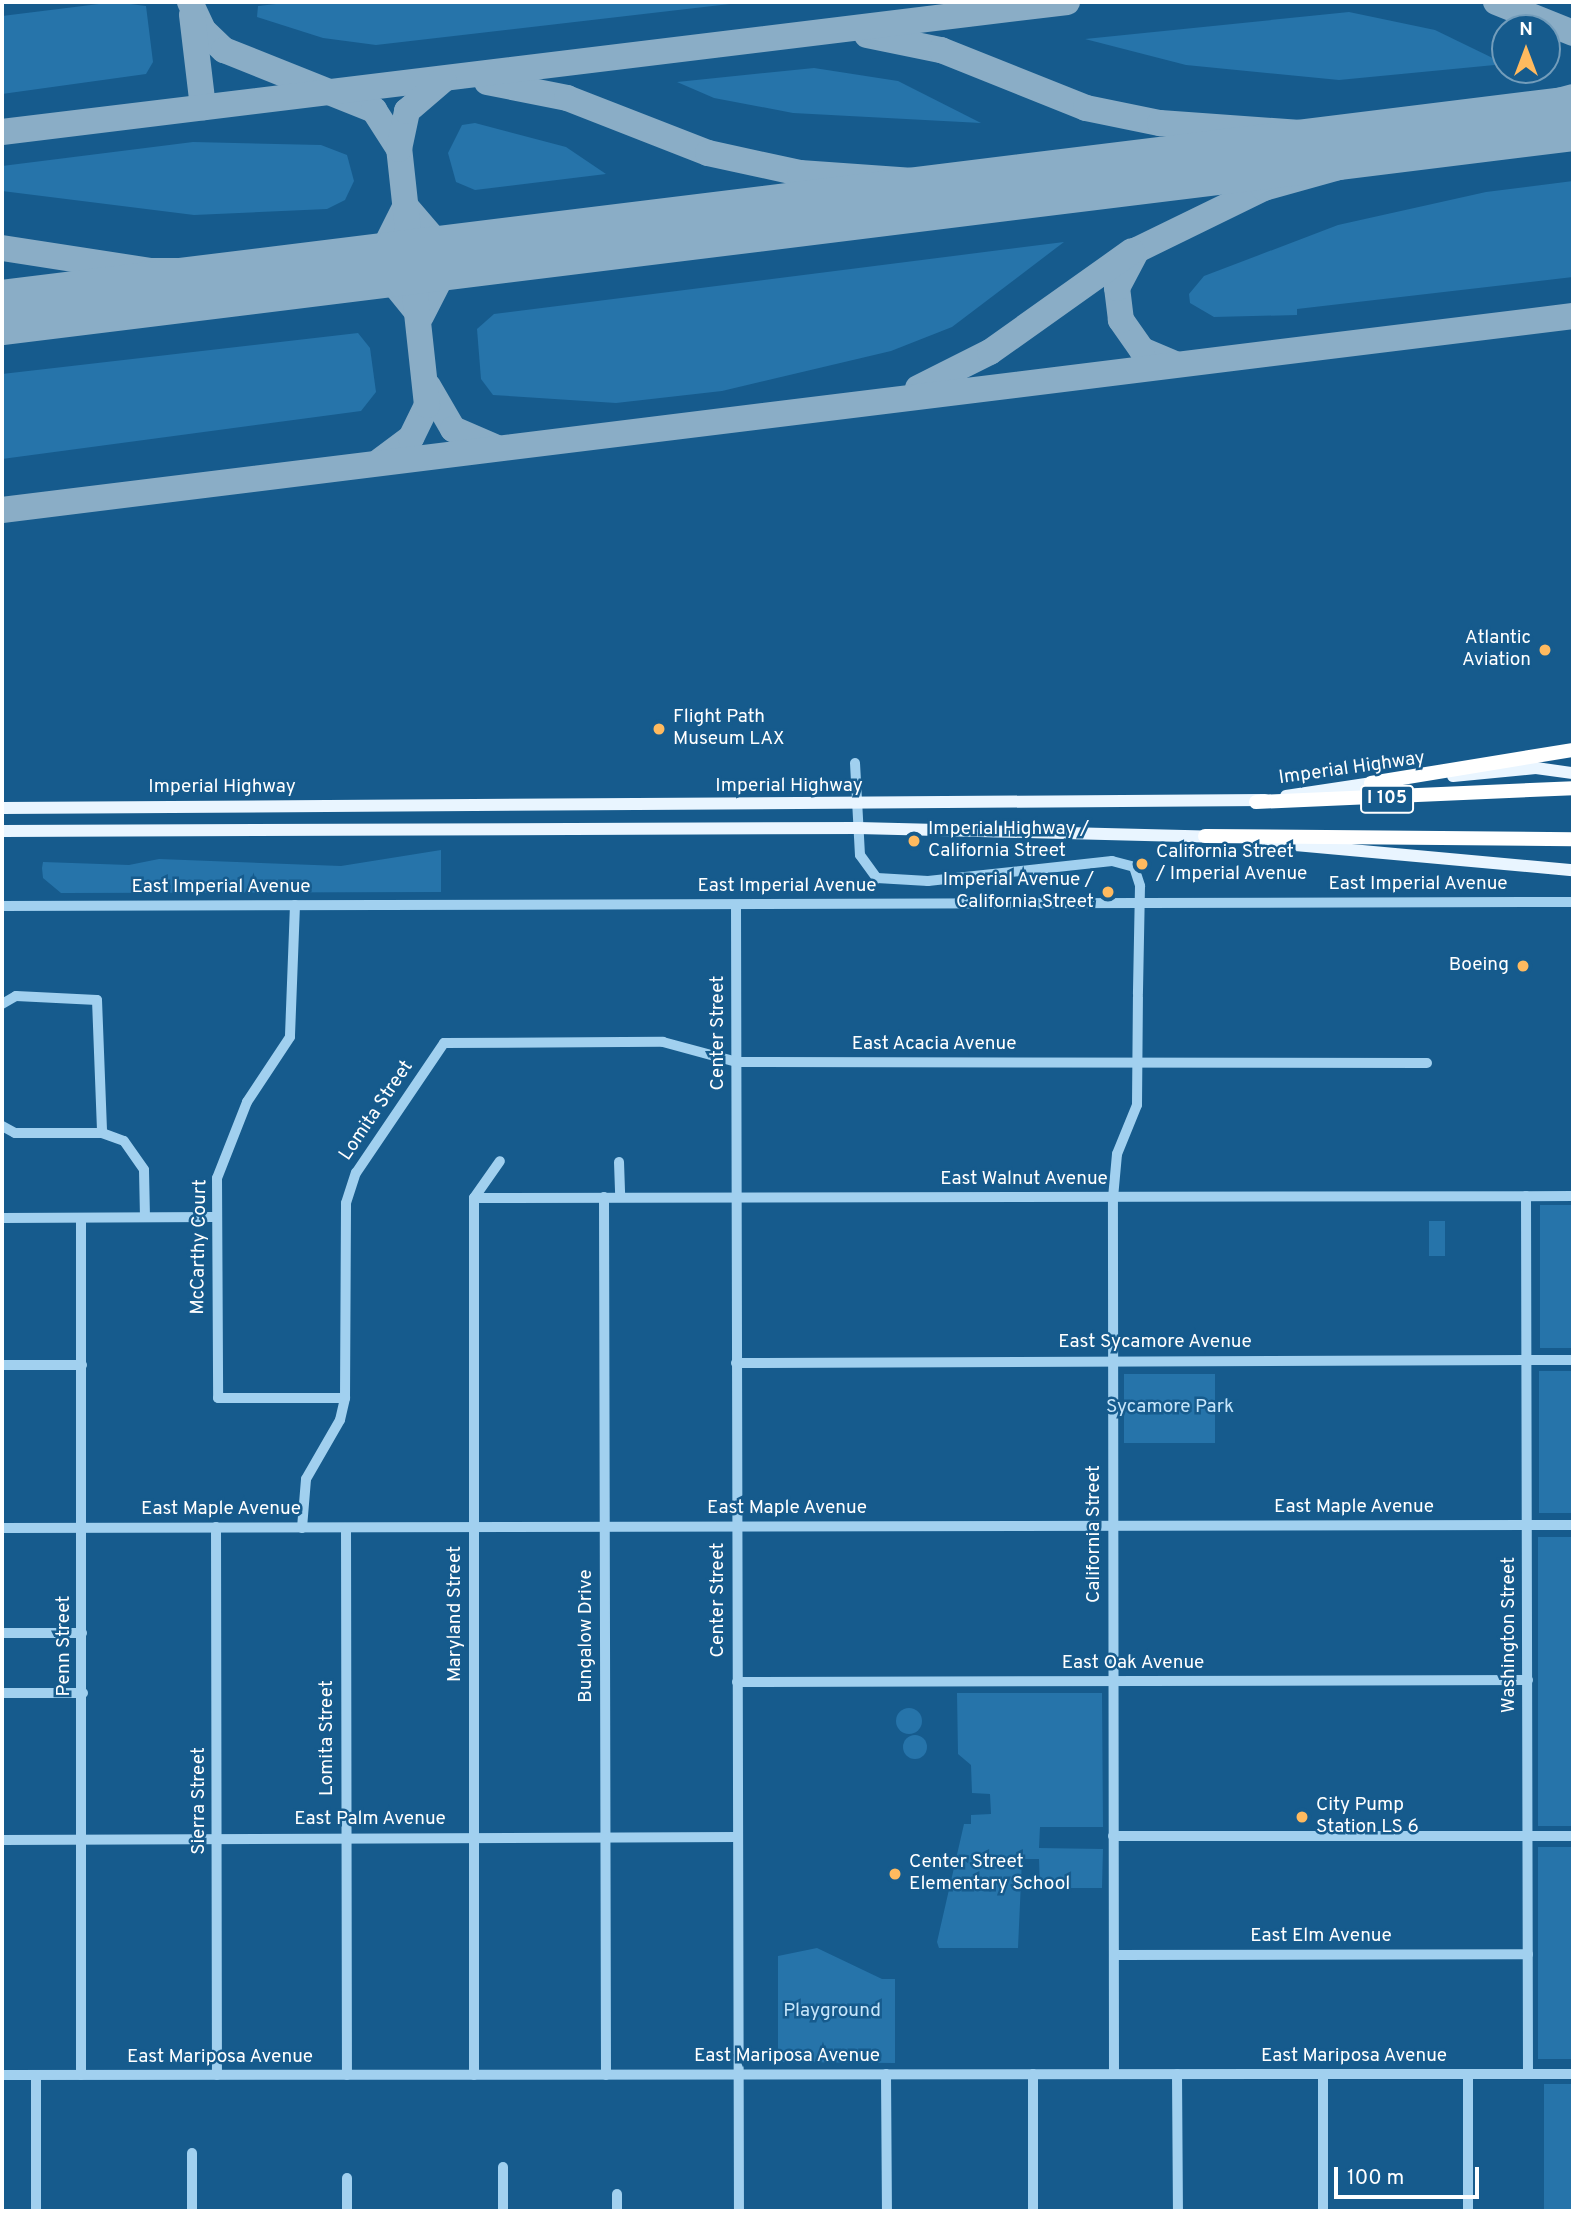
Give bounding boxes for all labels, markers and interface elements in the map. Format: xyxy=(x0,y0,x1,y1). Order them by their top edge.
north arrow xyxy=(1491,14,1561,84)
text: N xyxy=(1519,18,1533,42)
place label: Atlantic Aviation xyxy=(1462,628,1531,672)
marker: Atlantic Aviation xyxy=(1537,642,1553,658)
place label: Flight Path Museum LAX xyxy=(673,707,784,751)
marker: Flight Path Museum LAX xyxy=(651,721,667,737)
street label: Imperial Highway xyxy=(1277,747,1427,791)
street label: Imperial Highway xyxy=(715,776,863,798)
street label: Imperial Highway xyxy=(148,777,296,799)
road number: I 105 xyxy=(1359,784,1415,814)
place label: Imperial Highway / California Street xyxy=(928,819,1089,863)
marker: Imperial Highway / California Street xyxy=(906,833,922,849)
place label: California Street / Imperial Avenue xyxy=(1156,842,1308,886)
marker: California Street / Imperial Avenue xyxy=(1134,856,1150,872)
place label: Imperial Avenue / California Street xyxy=(942,870,1094,914)
street label: East Imperial Avenue xyxy=(1328,874,1508,896)
street label: East Imperial Avenue xyxy=(697,876,877,898)
street label: East Imperial Avenue xyxy=(131,877,311,899)
marker: Imperial Avenue / California Street xyxy=(1100,884,1116,900)
place label: Boeing xyxy=(1449,955,1509,977)
marker: Boeing xyxy=(1515,958,1531,974)
street label: Center Street xyxy=(708,976,730,1090)
street label: East Acacia Avenue xyxy=(851,1034,1017,1056)
street label: Lomita Street xyxy=(335,1057,419,1165)
street label: East Walnut Avenue xyxy=(940,1169,1108,1191)
street label: McCarthy Court xyxy=(187,1179,213,1315)
street label: East Sycamore Avenue xyxy=(1058,1332,1252,1354)
park label: Sycamore Park xyxy=(1106,1397,1234,1419)
street label: California Street xyxy=(1084,1465,1106,1603)
street label: East Maple Avenue xyxy=(1274,1497,1434,1519)
street label: East Maple Avenue xyxy=(707,1498,867,1520)
street label: East Maple Avenue xyxy=(141,1499,301,1521)
street label: Center Street xyxy=(708,1543,730,1657)
street label: Maryland Street xyxy=(445,1546,467,1682)
street label: Washington Street xyxy=(1499,1557,1521,1713)
street label: Bungalow Drive xyxy=(576,1569,598,1703)
street label: Penn Street xyxy=(54,1596,76,1696)
street label: East Oak Avenue xyxy=(1061,1653,1205,1675)
street label: Lomita Street xyxy=(317,1680,339,1796)
street label: Sierra Street xyxy=(189,1747,211,1855)
place label: City Pump Station LS 6 xyxy=(1316,1795,1419,1839)
street label: East Palm Avenue xyxy=(294,1809,446,1831)
marker: City Pump Station LS 6 xyxy=(1294,1809,1310,1825)
place label: Center Street Elementary School xyxy=(909,1852,1070,1896)
marker: Center Street Elementary School xyxy=(887,1866,903,1882)
street label: East Elm Avenue xyxy=(1250,1926,1392,1948)
park label: Playground xyxy=(783,2001,881,2023)
street label: East Mariposa Avenue xyxy=(694,2046,880,2068)
street label: East Mariposa Avenue xyxy=(1261,2046,1447,2068)
street label: East Mariposa Avenue xyxy=(127,2047,313,2069)
scale bar xyxy=(1337,2154,1482,2198)
text: 100 m xyxy=(1347,2165,1404,2192)

